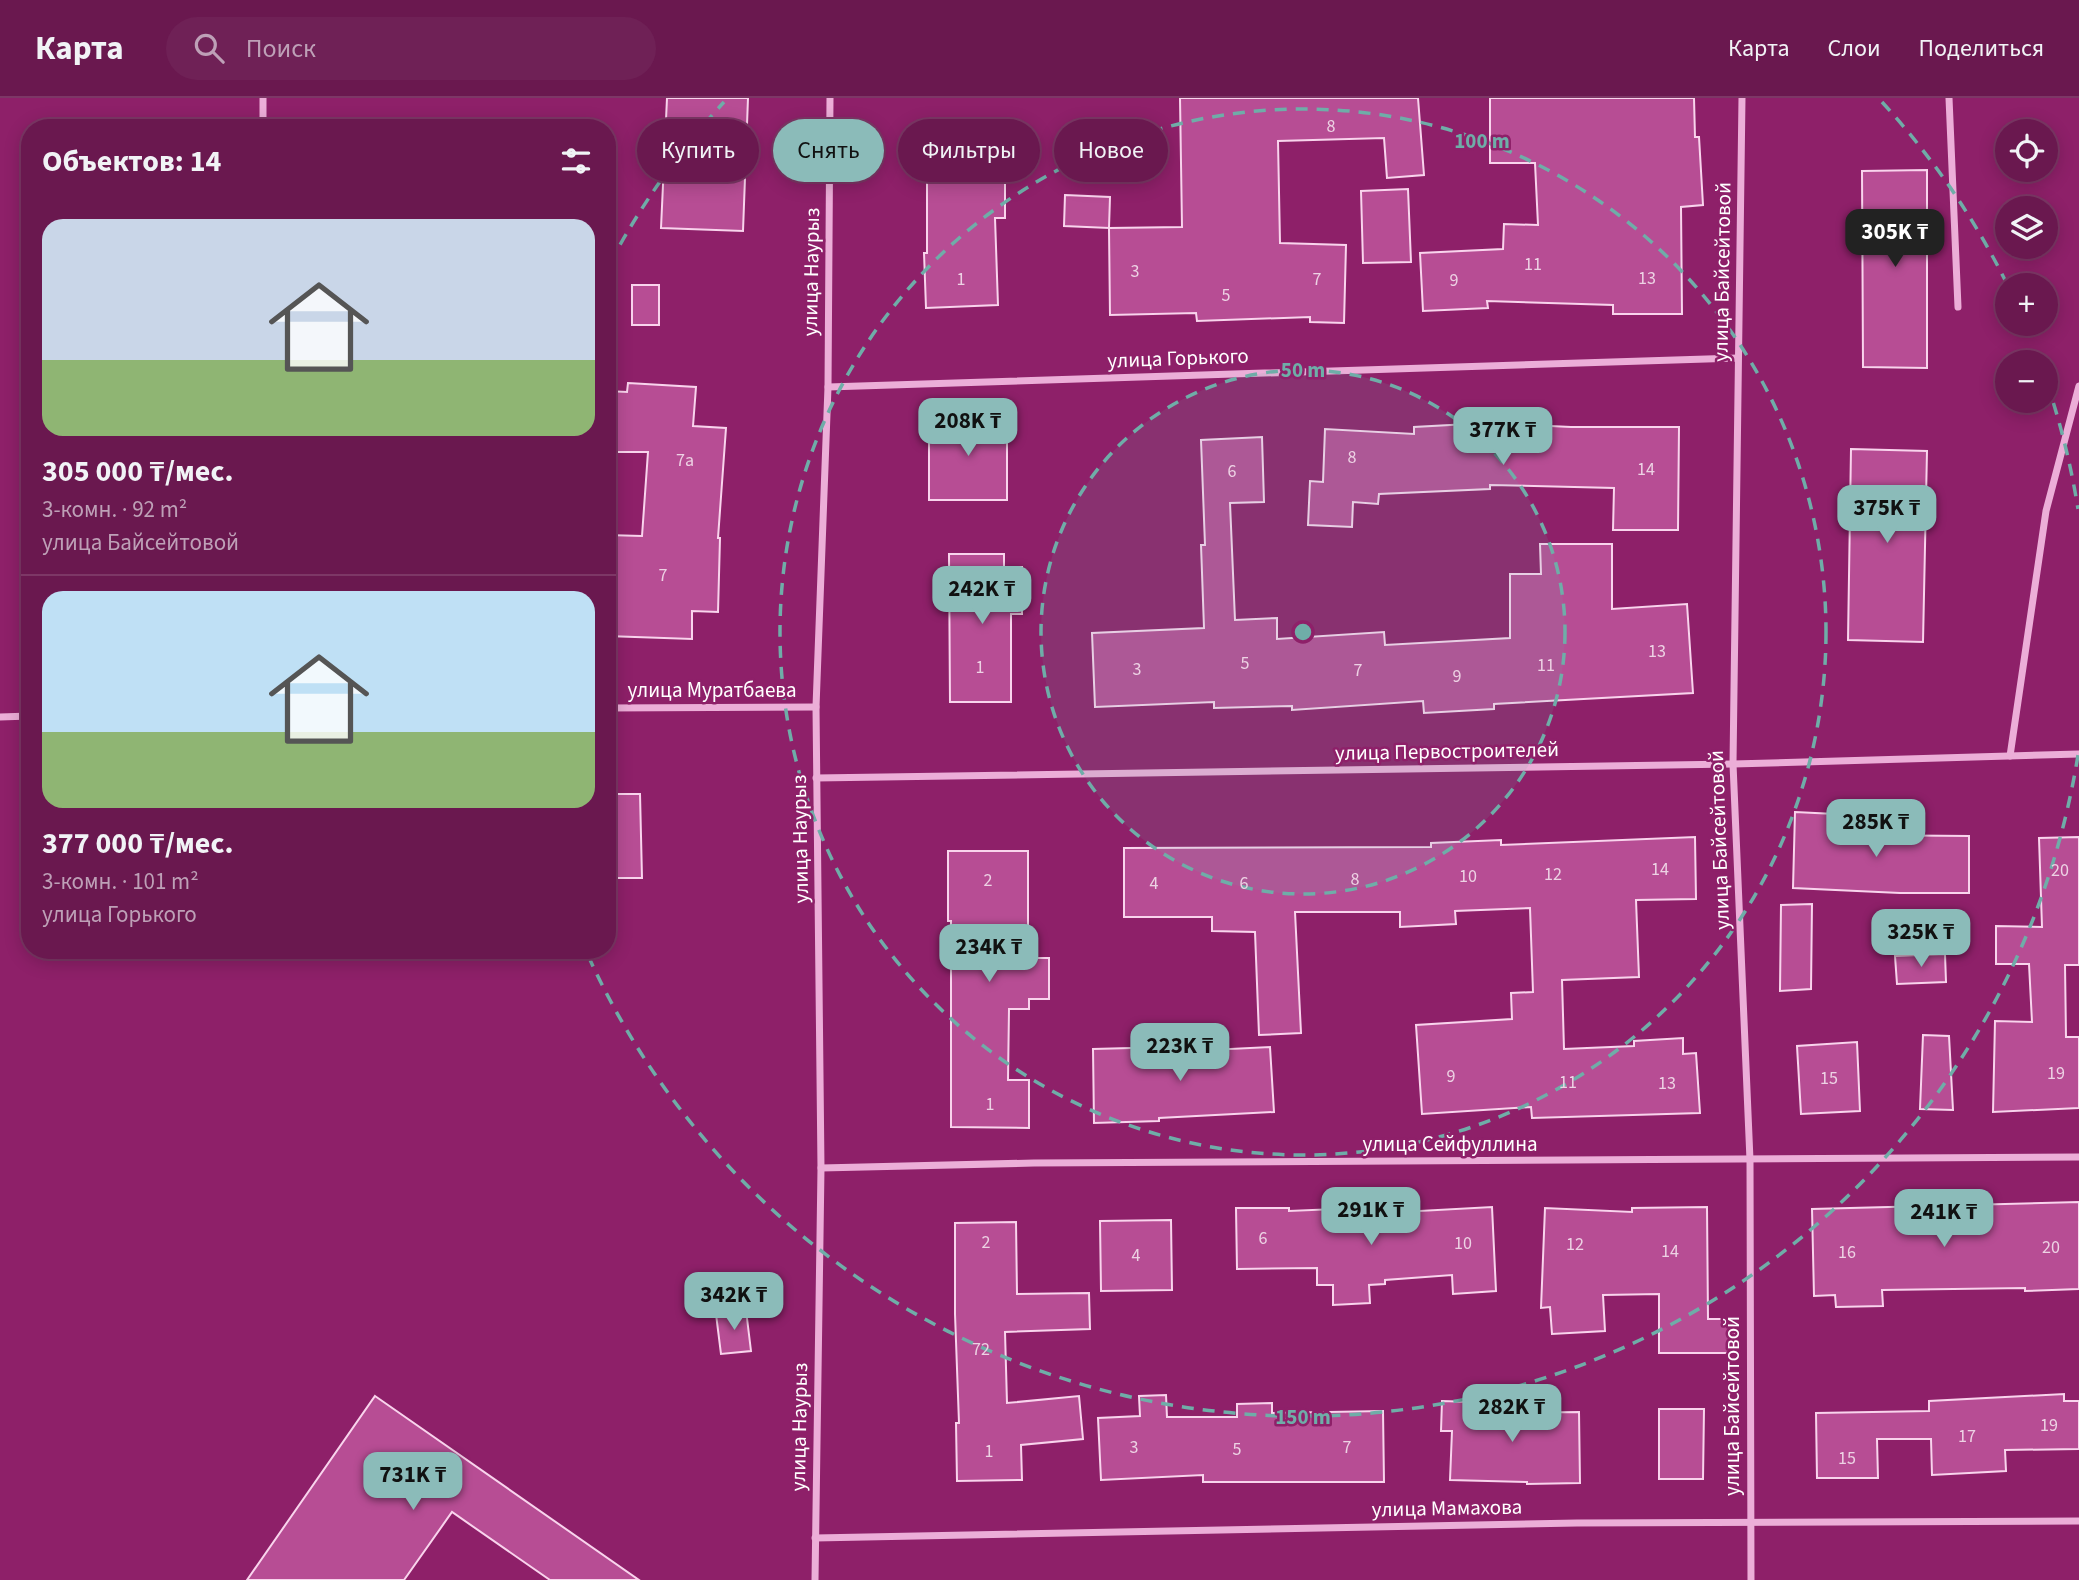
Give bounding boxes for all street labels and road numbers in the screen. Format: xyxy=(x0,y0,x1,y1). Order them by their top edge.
street label: улица Байсейтовой xyxy=(1705,182,1739,362)
street label: улица Наурыз xyxy=(795,207,827,337)
street label: улица Горького xyxy=(1107,341,1249,375)
street label: улица Муратбаева xyxy=(627,675,797,705)
street label: улица Первостроителей xyxy=(1335,734,1559,768)
street label: улица Байсейтовой xyxy=(1701,750,1737,930)
street label: улица Наурыз xyxy=(784,774,816,904)
street label: улица Сейфуллина xyxy=(1362,1129,1538,1159)
street label: улица Байсейтовой xyxy=(1717,1316,1747,1496)
street label: улица Наурыз xyxy=(783,1362,815,1492)
street label: улица Мамахова xyxy=(1371,1492,1523,1524)

